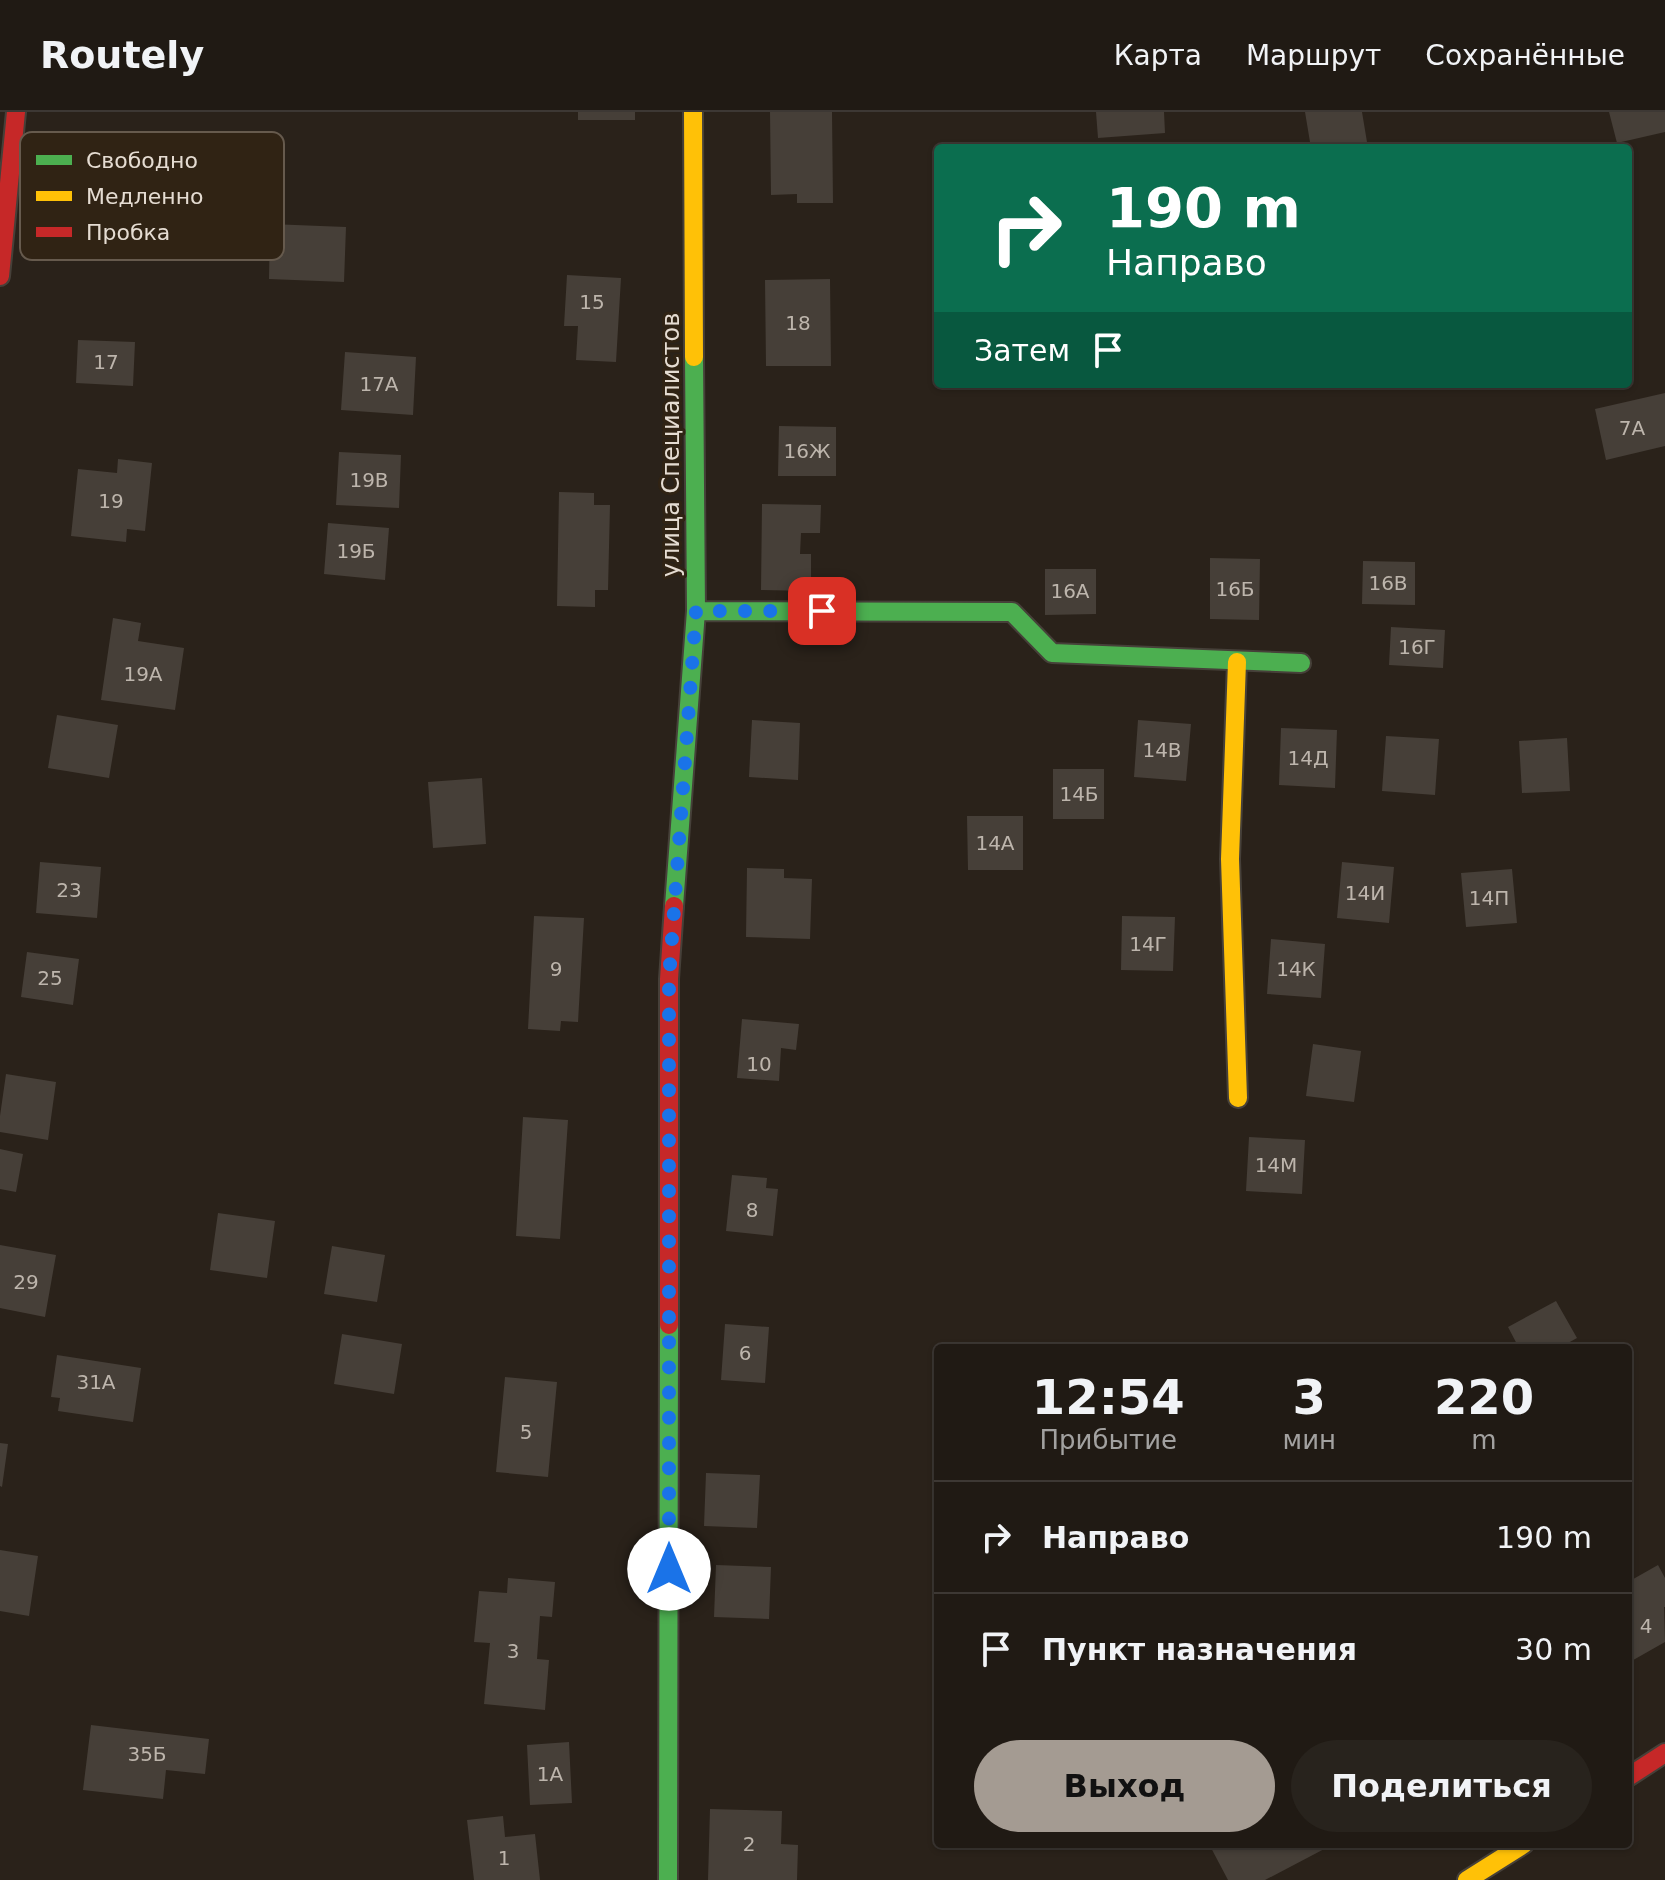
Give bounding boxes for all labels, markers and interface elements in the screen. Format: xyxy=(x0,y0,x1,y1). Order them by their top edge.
text: Routely xyxy=(40,33,204,77)
text: Карта xyxy=(1114,39,1202,72)
text: Маршрут xyxy=(1246,39,1381,72)
text: Сохранённые xyxy=(1425,39,1625,72)
legend xyxy=(20,132,284,260)
text: Свободно xyxy=(86,148,198,173)
text: 190 m xyxy=(1106,175,1301,240)
icon: right xyxy=(974,176,1078,280)
text: Медленно xyxy=(86,184,204,209)
text: Пробка xyxy=(86,220,170,245)
text: Направо xyxy=(1106,242,1267,283)
house number: 15 xyxy=(579,290,605,314)
house number: 18 xyxy=(785,311,811,335)
street label: улица Специалистов xyxy=(657,313,685,577)
icon: arrive xyxy=(1086,328,1130,372)
text: Затем xyxy=(974,333,1070,368)
house number: 17 xyxy=(93,350,119,374)
house number: 17А xyxy=(359,372,399,396)
house number: 7А xyxy=(1619,416,1646,440)
house number: 16Ж xyxy=(784,439,831,463)
house number: 19В xyxy=(349,468,389,492)
house number: 19 xyxy=(98,489,124,513)
house number: 19Б xyxy=(336,539,376,563)
house number: 16В xyxy=(1368,571,1408,595)
pin xyxy=(788,577,856,645)
house number: 16Б xyxy=(1215,577,1255,601)
house number: 16А xyxy=(1050,579,1090,603)
icon: arrive xyxy=(800,589,844,633)
house number: 16Г xyxy=(1398,635,1436,659)
house number: 19А xyxy=(123,662,163,686)
house number: 14В xyxy=(1142,738,1182,762)
house number: 14Д xyxy=(1287,746,1329,770)
house number: 14Б xyxy=(1059,782,1099,806)
house number: 14А xyxy=(975,831,1015,855)
house number: 23 xyxy=(56,878,82,902)
house number: 14И xyxy=(1345,881,1385,905)
house number: 14П xyxy=(1469,886,1509,910)
house number: 14Г xyxy=(1129,932,1167,956)
house number: 9 xyxy=(550,957,562,981)
house number: 14К xyxy=(1276,957,1316,981)
house number: 25 xyxy=(37,966,63,990)
house number: 10 xyxy=(746,1052,772,1076)
house number: 14М xyxy=(1255,1153,1297,1177)
house number: 8 xyxy=(746,1198,758,1222)
house number: 29 xyxy=(13,1270,39,1294)
house number: 6 xyxy=(739,1341,751,1365)
text: 12:54 xyxy=(1032,1369,1185,1425)
text: 3 xyxy=(1293,1369,1326,1425)
text: 220 xyxy=(1434,1369,1534,1425)
house number: 31А xyxy=(76,1370,116,1394)
house number: 5 xyxy=(520,1420,532,1444)
text: Прибытие xyxy=(1039,1425,1177,1455)
text: мин xyxy=(1283,1425,1336,1455)
text: m xyxy=(1471,1425,1497,1455)
icon: right xyxy=(974,1515,1018,1559)
text: Направо xyxy=(1042,1520,1189,1555)
text: 190 m xyxy=(1496,1520,1592,1555)
position arrow xyxy=(627,1527,711,1611)
house number: 4 xyxy=(1640,1614,1652,1638)
icon: arrive xyxy=(974,1627,1018,1671)
text: Пункт назначения xyxy=(1042,1632,1357,1667)
text: 30 m xyxy=(1515,1632,1592,1667)
house number: 3 xyxy=(507,1639,519,1663)
button: Выход xyxy=(974,1740,1275,1832)
button: Поделиться xyxy=(1291,1740,1592,1832)
house number: 35Б xyxy=(127,1742,167,1766)
house number: 1А xyxy=(537,1762,564,1786)
house number: 2 xyxy=(743,1832,755,1856)
house number: 1 xyxy=(498,1846,510,1870)

